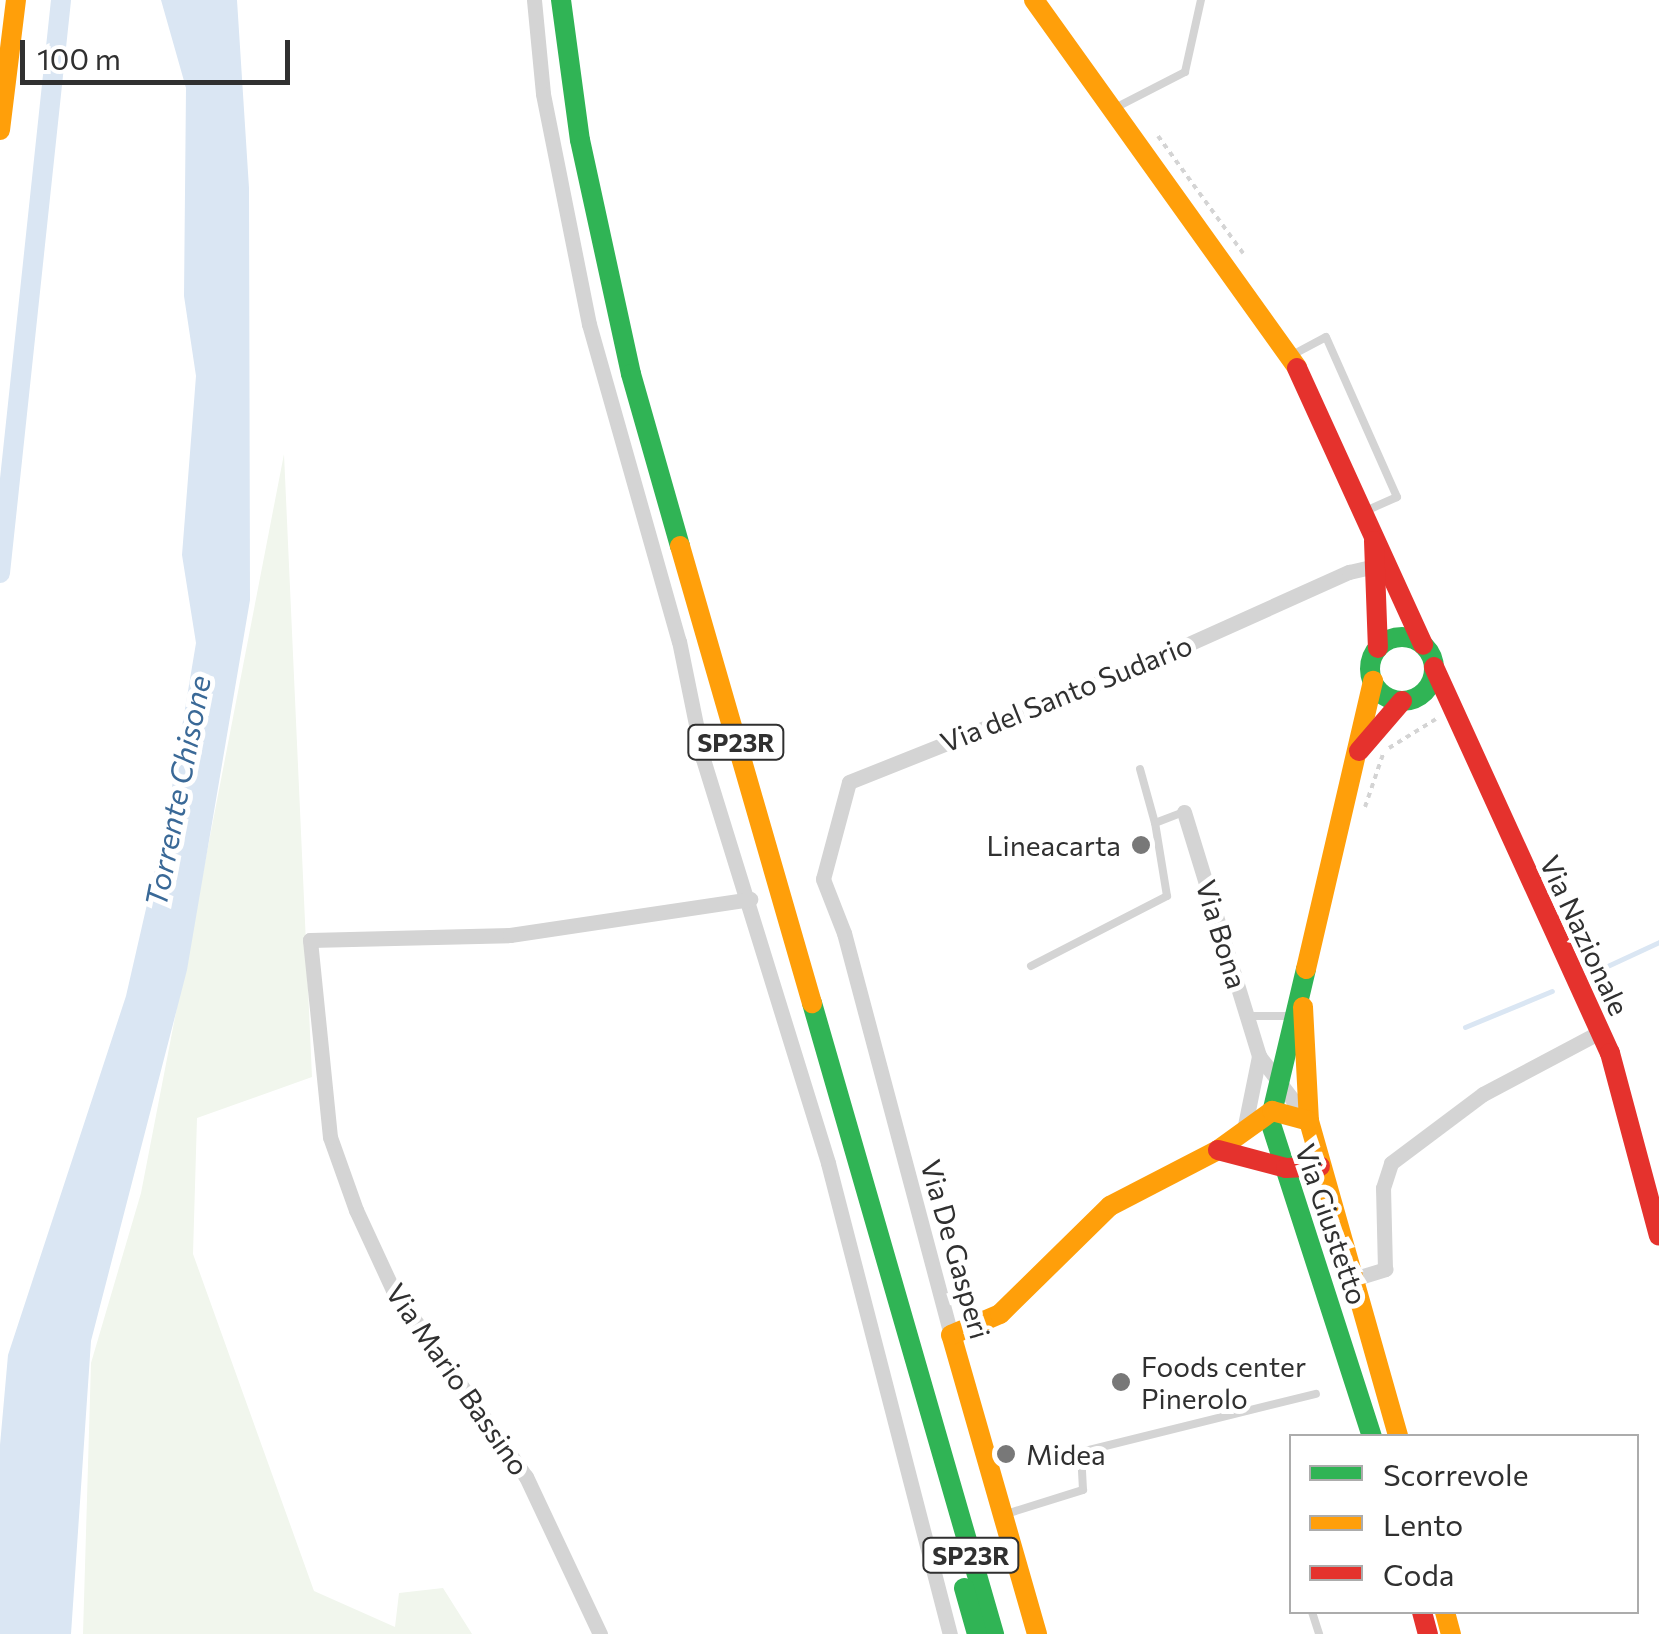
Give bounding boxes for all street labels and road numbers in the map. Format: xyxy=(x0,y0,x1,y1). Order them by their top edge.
street label: Via del Santo Sudario xyxy=(935,627,1197,759)
road number: SP23R xyxy=(686,722,786,762)
street label: Via Nazionale xyxy=(1533,850,1637,1020)
street label: Via Bona xyxy=(1190,876,1254,992)
street label: Via Giustetto xyxy=(1289,1139,1375,1309)
street label: Via De Gasperi xyxy=(914,1156,998,1342)
street label: Via Mario Bassino xyxy=(379,1277,537,1481)
road number: SP23R xyxy=(921,1535,1021,1575)

